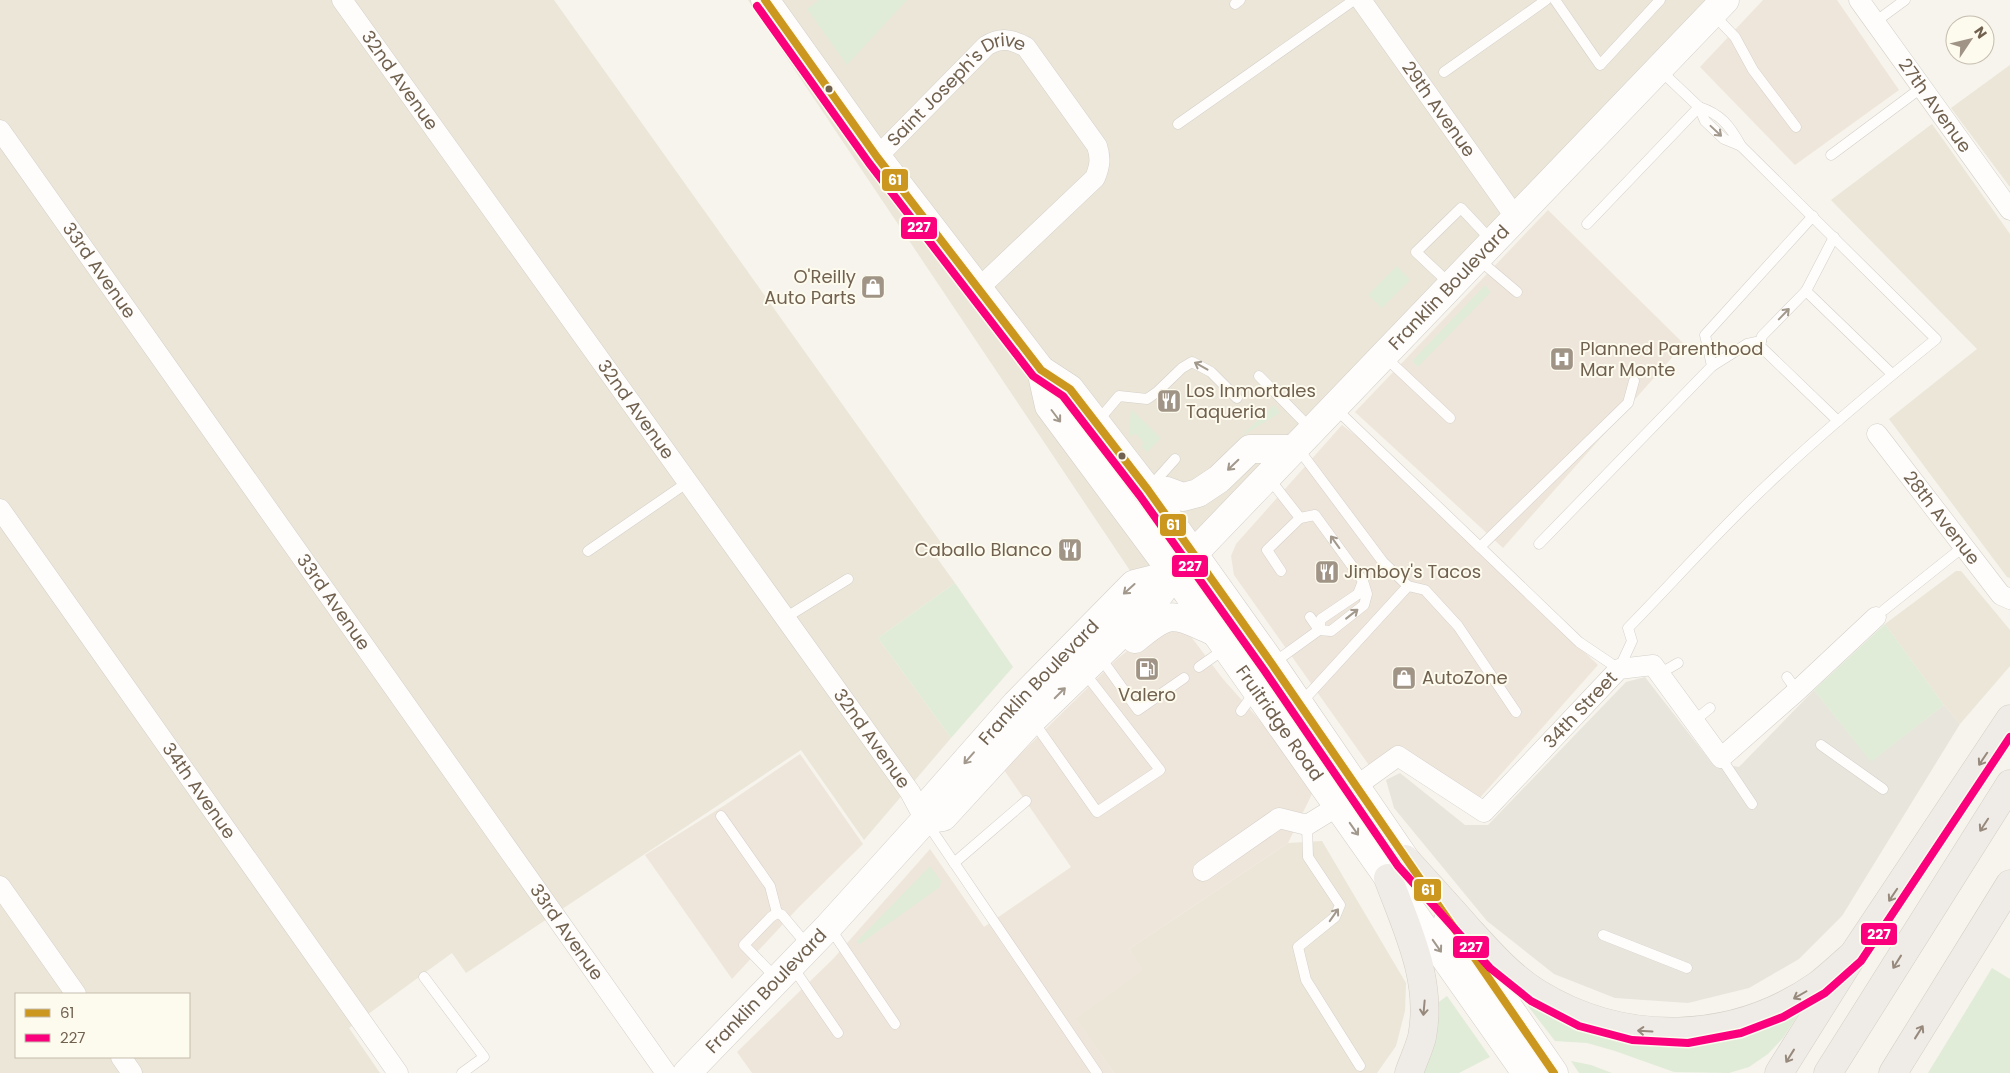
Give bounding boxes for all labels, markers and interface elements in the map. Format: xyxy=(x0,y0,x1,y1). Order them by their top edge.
north arrow xyxy=(1945,15,1995,65)
text: N xyxy=(1969,22,1992,43)
street label: 32nd Avenue xyxy=(356,25,444,135)
street label: Saint Joseph's Drive xyxy=(881,27,1030,152)
street label: 27th Avenue xyxy=(1893,53,1978,158)
street label: 29th Avenue xyxy=(1396,56,1482,162)
unlabelled marker xyxy=(824,84,834,94)
one-way arrow xyxy=(1709,125,1722,137)
line badge: 61 xyxy=(881,168,909,192)
text: 61 xyxy=(888,170,902,190)
line badge: 227 xyxy=(900,216,938,240)
street label: 33rd Avenue xyxy=(57,217,142,323)
text: 227 xyxy=(907,217,931,237)
street label: Franklin Boulevard xyxy=(1382,219,1515,355)
place label: O'Reilly Auto Parts xyxy=(764,264,856,310)
shop icon: O'Reilly Auto Parts xyxy=(860,274,886,300)
one-way arrow xyxy=(1778,307,1790,320)
place label: Planned Parenthood Mar Monte xyxy=(1580,336,1763,382)
hospital icon: Planned Parenthood Mar Monte xyxy=(1549,346,1575,372)
street label: 32nd Avenue xyxy=(592,354,680,464)
one-way arrow xyxy=(1194,361,1208,371)
place label: Los Inmortales Taqueria xyxy=(1186,378,1316,424)
restaurant icon: Los Inmortales Taqueria xyxy=(1156,388,1182,414)
one-way arrow xyxy=(1050,409,1061,422)
unlabelled marker xyxy=(1117,451,1127,461)
one-way arrow xyxy=(1227,459,1240,471)
street label: 28th Avenue xyxy=(1898,466,1986,570)
line badge: 61 xyxy=(1159,513,1187,537)
text: 61 xyxy=(1166,515,1180,535)
one-way arrow xyxy=(1330,535,1340,549)
place label: Caballo Blanco xyxy=(915,537,1052,562)
restaurant icon: Caballo Blanco xyxy=(1057,537,1083,563)
street label: 33rd Avenue xyxy=(291,549,377,655)
line badge: 227 xyxy=(1171,554,1209,578)
text: 227 xyxy=(1178,556,1202,576)
restaurant icon: Jimboy's Tacos xyxy=(1314,559,1340,585)
place label: Jimboy's Tacos xyxy=(1344,559,1481,584)
one-way arrow xyxy=(1123,583,1135,595)
one-way arrow xyxy=(1345,609,1358,620)
street label: Franklin Boulevard xyxy=(973,614,1104,750)
fuel station icon: Valero xyxy=(1134,656,1160,682)
street label: Fruitridge Road xyxy=(1230,660,1329,786)
shop icon: AutoZone xyxy=(1391,665,1417,691)
place label: AutoZone xyxy=(1422,665,1508,690)
street label: 34th Street xyxy=(1537,666,1623,754)
place label: Valero xyxy=(1118,682,1176,707)
street label: 32nd Avenue xyxy=(828,684,916,793)
one-way arrow xyxy=(1054,686,1066,699)
street label: 34th Avenue xyxy=(157,737,242,844)
one-way arrow xyxy=(963,751,975,764)
one-way arrow xyxy=(1978,752,1988,766)
one-way arrow xyxy=(1978,817,1988,831)
one-way arrow xyxy=(1349,822,1359,836)
line badge: 61 xyxy=(1413,878,1442,902)
street label: 33rd Avenue xyxy=(524,879,610,985)
text: 61 xyxy=(1421,880,1435,900)
one-way arrow xyxy=(1888,887,1898,901)
one-way arrow xyxy=(1328,908,1339,922)
line badge: 227 xyxy=(1860,922,1898,946)
street label: Franklin Boulevard xyxy=(700,923,832,1059)
text: 227 xyxy=(1867,924,1891,944)
line badge: 227 xyxy=(1452,935,1490,959)
text: 227 xyxy=(1459,937,1483,957)
one-way arrow xyxy=(1432,939,1442,953)
one-way arrow xyxy=(1892,955,1902,969)
one-way arrow xyxy=(1794,991,1808,1001)
legend xyxy=(15,993,190,1058)
one-way arrow xyxy=(1419,1000,1429,1016)
text: 61 xyxy=(60,1002,74,1023)
one-way arrow xyxy=(1914,1025,1924,1039)
one-way arrow xyxy=(1637,1026,1653,1035)
text: 227 xyxy=(60,1027,85,1048)
one-way arrow xyxy=(1784,1048,1794,1062)

